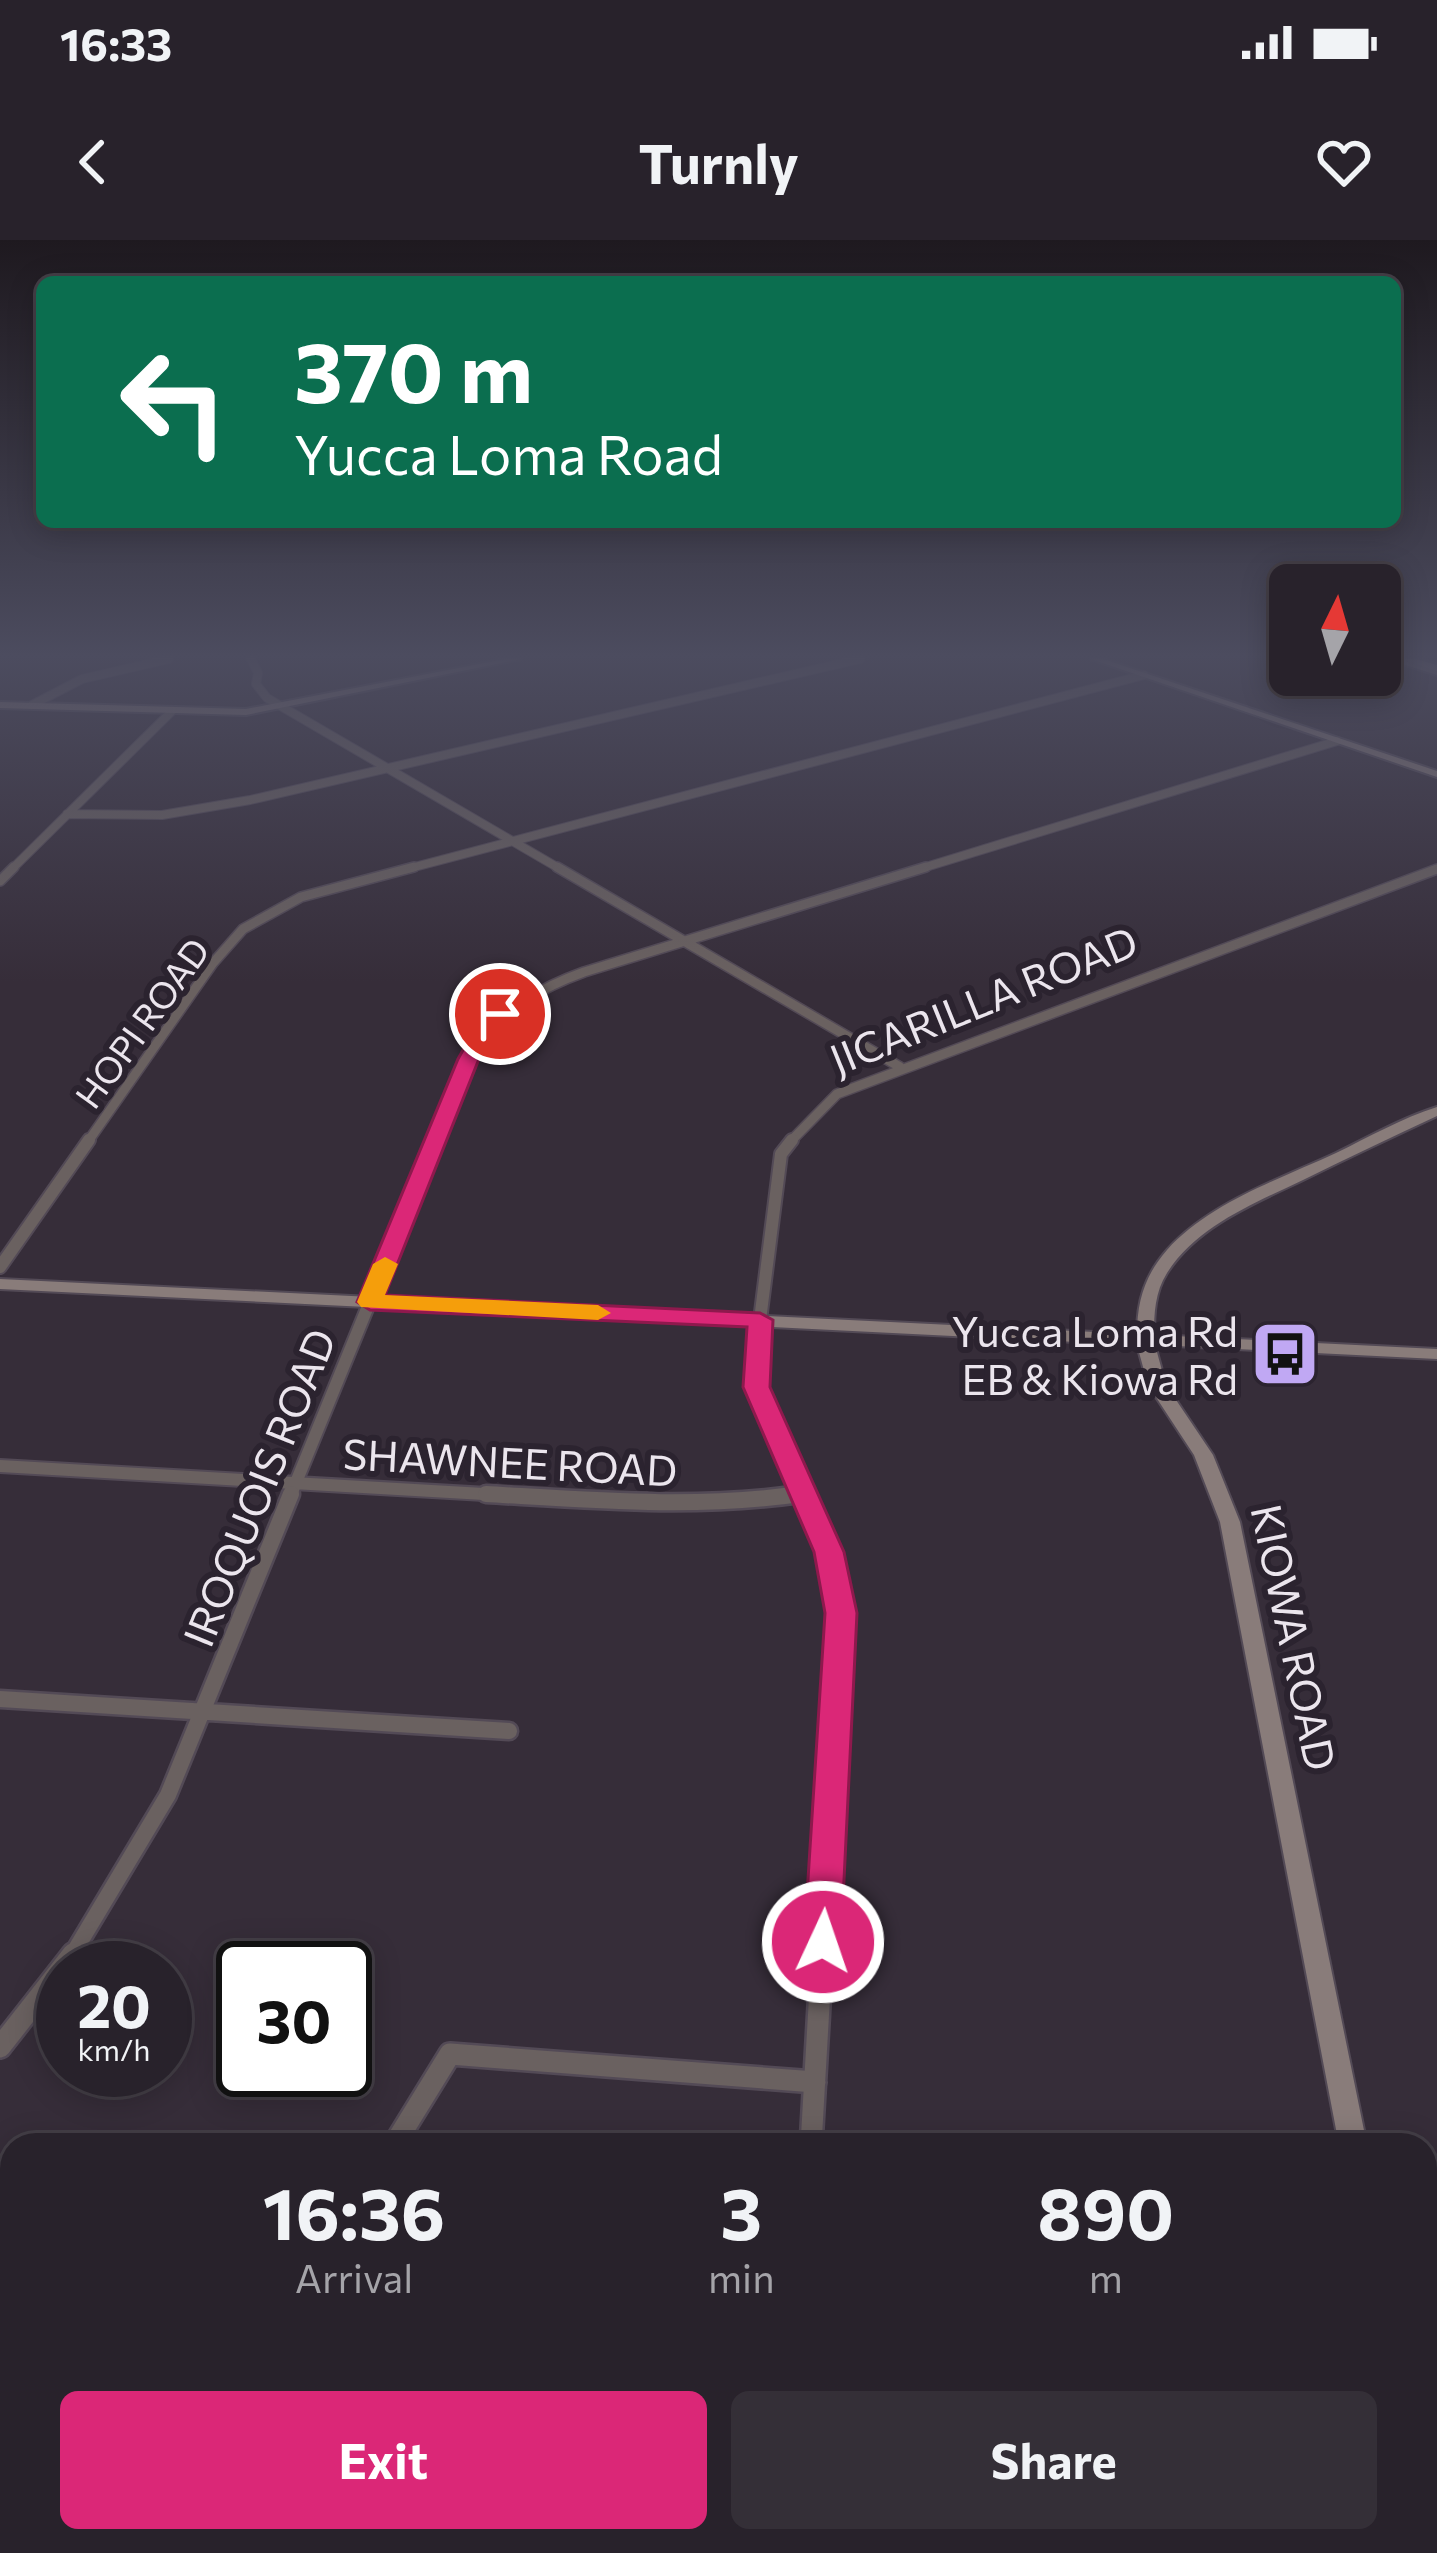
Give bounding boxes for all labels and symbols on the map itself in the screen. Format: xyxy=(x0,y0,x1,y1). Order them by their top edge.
north arrow xyxy=(1269,564,1401,696)
street label: JICARILLA ROAD xyxy=(822,914,1144,1084)
street label: HOPI ROAD xyxy=(65,928,217,1116)
pin xyxy=(449,963,551,1065)
place label: Yucca Loma Rd EB & Kiowa Rd xyxy=(951,1304,1238,1404)
bus stop icon: Yucca Loma Rd EB & Kiowa Rd xyxy=(1250,1319,1320,1389)
street label: IROQUOIS ROAD xyxy=(171,1321,345,1653)
street label: SHAWNEE ROAD xyxy=(341,1426,679,1496)
street label: KIOWA ROAD xyxy=(1241,1499,1349,1775)
position arrow xyxy=(760,1879,886,2005)
speed limit sign: 30 xyxy=(216,1941,372,2097)

